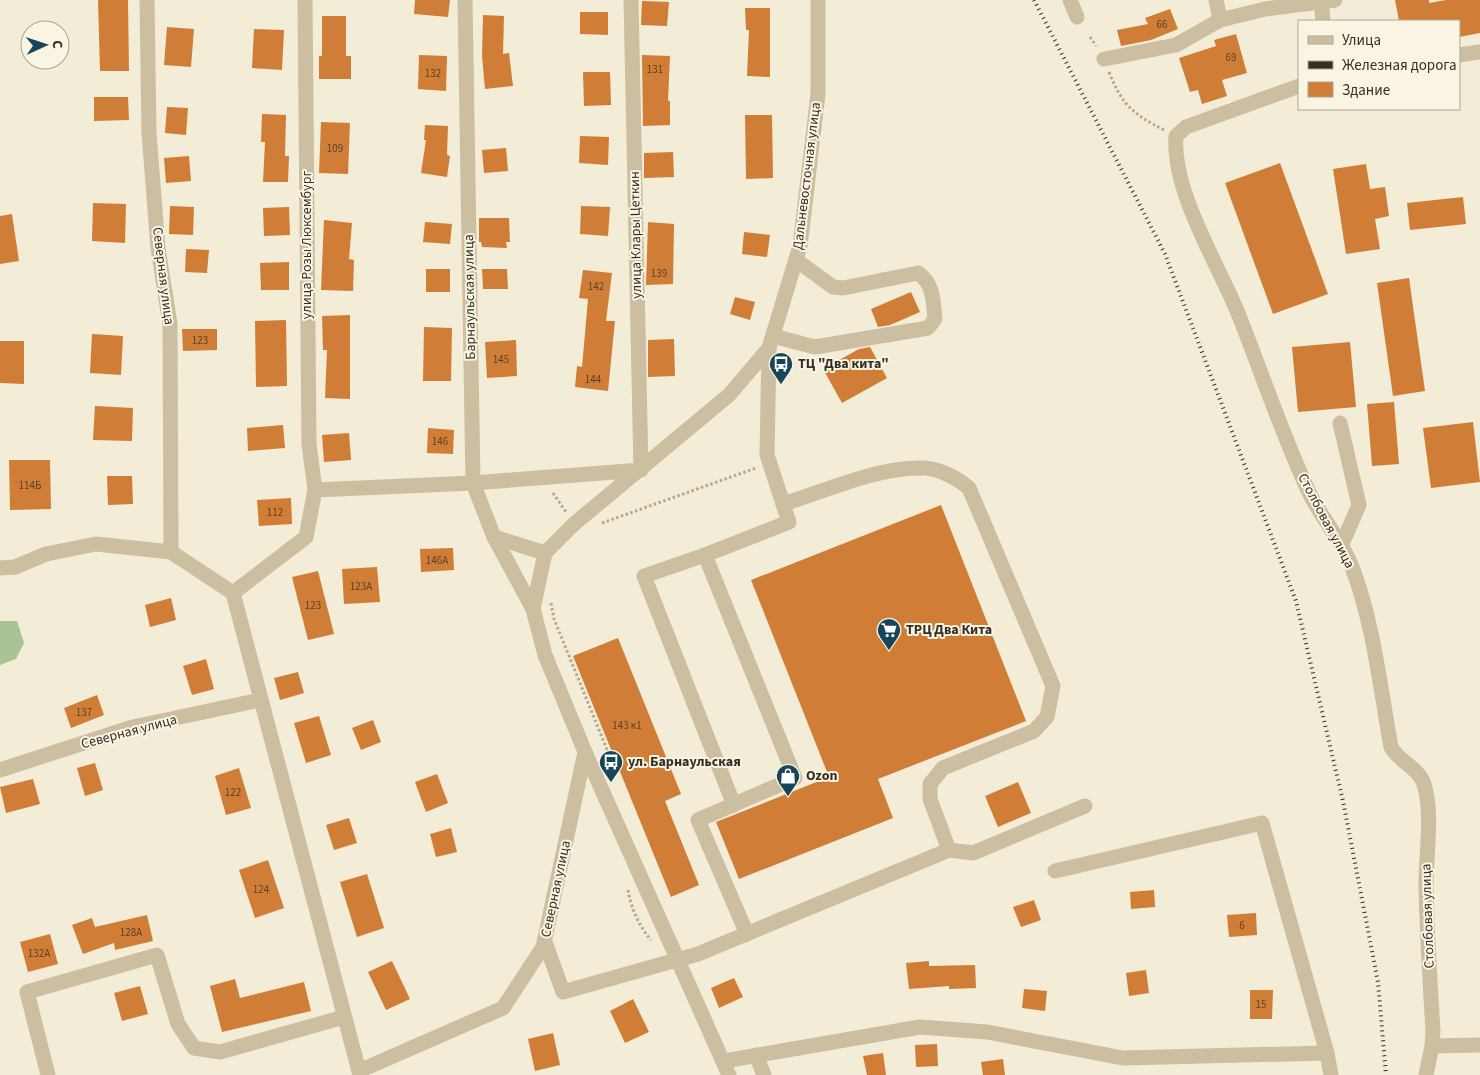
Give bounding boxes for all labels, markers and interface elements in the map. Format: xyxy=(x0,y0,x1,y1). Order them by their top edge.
house number: 66 xyxy=(1157,17,1168,32)
north arrow xyxy=(20,20,70,70)
legend xyxy=(1298,20,1460,110)
text: Улица xyxy=(1342,30,1381,51)
text: С xyxy=(47,40,67,49)
house number: 69 xyxy=(1226,50,1236,65)
text: Железная дорога xyxy=(1342,55,1457,76)
house number: 131 xyxy=(647,62,663,77)
house number: 132 xyxy=(425,66,441,81)
text: Здание xyxy=(1342,80,1390,101)
street label: Дальневосточная улица xyxy=(788,101,826,251)
house number: 109 xyxy=(327,141,343,156)
street label: улица Розы Люксембург xyxy=(297,171,317,319)
street label: улица Клары Цеткин xyxy=(625,171,647,299)
street label: Северная улица xyxy=(147,226,179,326)
street label: Барнаульская улица xyxy=(459,234,481,360)
house number: 139 xyxy=(651,266,667,281)
house number: 142 xyxy=(588,279,604,294)
house number: 123 xyxy=(192,333,208,348)
bus stop icon: ТЦ "Два кита" xyxy=(768,351,794,385)
house number: 145 xyxy=(493,352,509,367)
place label: ТЦ "Два кита" xyxy=(798,354,889,374)
house number: 144 xyxy=(585,372,602,387)
house number: 146 xyxy=(432,434,449,449)
street label: Столбовая улица xyxy=(1293,470,1359,572)
house number: 114Б xyxy=(19,478,41,493)
house number: 112 xyxy=(267,505,283,520)
house number: 146А xyxy=(426,553,448,568)
house number: 123А xyxy=(350,579,372,594)
house number: 123 xyxy=(305,598,321,613)
supermarket icon: ТРЦ Два Кита xyxy=(876,617,902,651)
place label: ТРЦ Два Кита xyxy=(906,620,992,640)
house number: 137 xyxy=(76,705,92,720)
street label: Северная улица xyxy=(79,710,179,754)
house number: 143 к1 xyxy=(612,718,642,733)
bus stop icon: ул. Барнаульская xyxy=(598,749,624,783)
place label: ул. Барнаульская xyxy=(628,752,741,772)
shop icon: Ozon xyxy=(775,763,801,797)
place label: Ozon xyxy=(806,766,837,786)
house number: 122 xyxy=(225,785,241,800)
street label: Северная улица xyxy=(536,839,576,939)
street label: Столбовая улица xyxy=(1416,863,1440,969)
house number: 124 xyxy=(253,882,270,897)
house number: 6 xyxy=(1239,918,1245,933)
house number: 128А xyxy=(120,925,142,940)
house number: 132А xyxy=(28,946,50,961)
house number: 15 xyxy=(1256,997,1266,1012)

